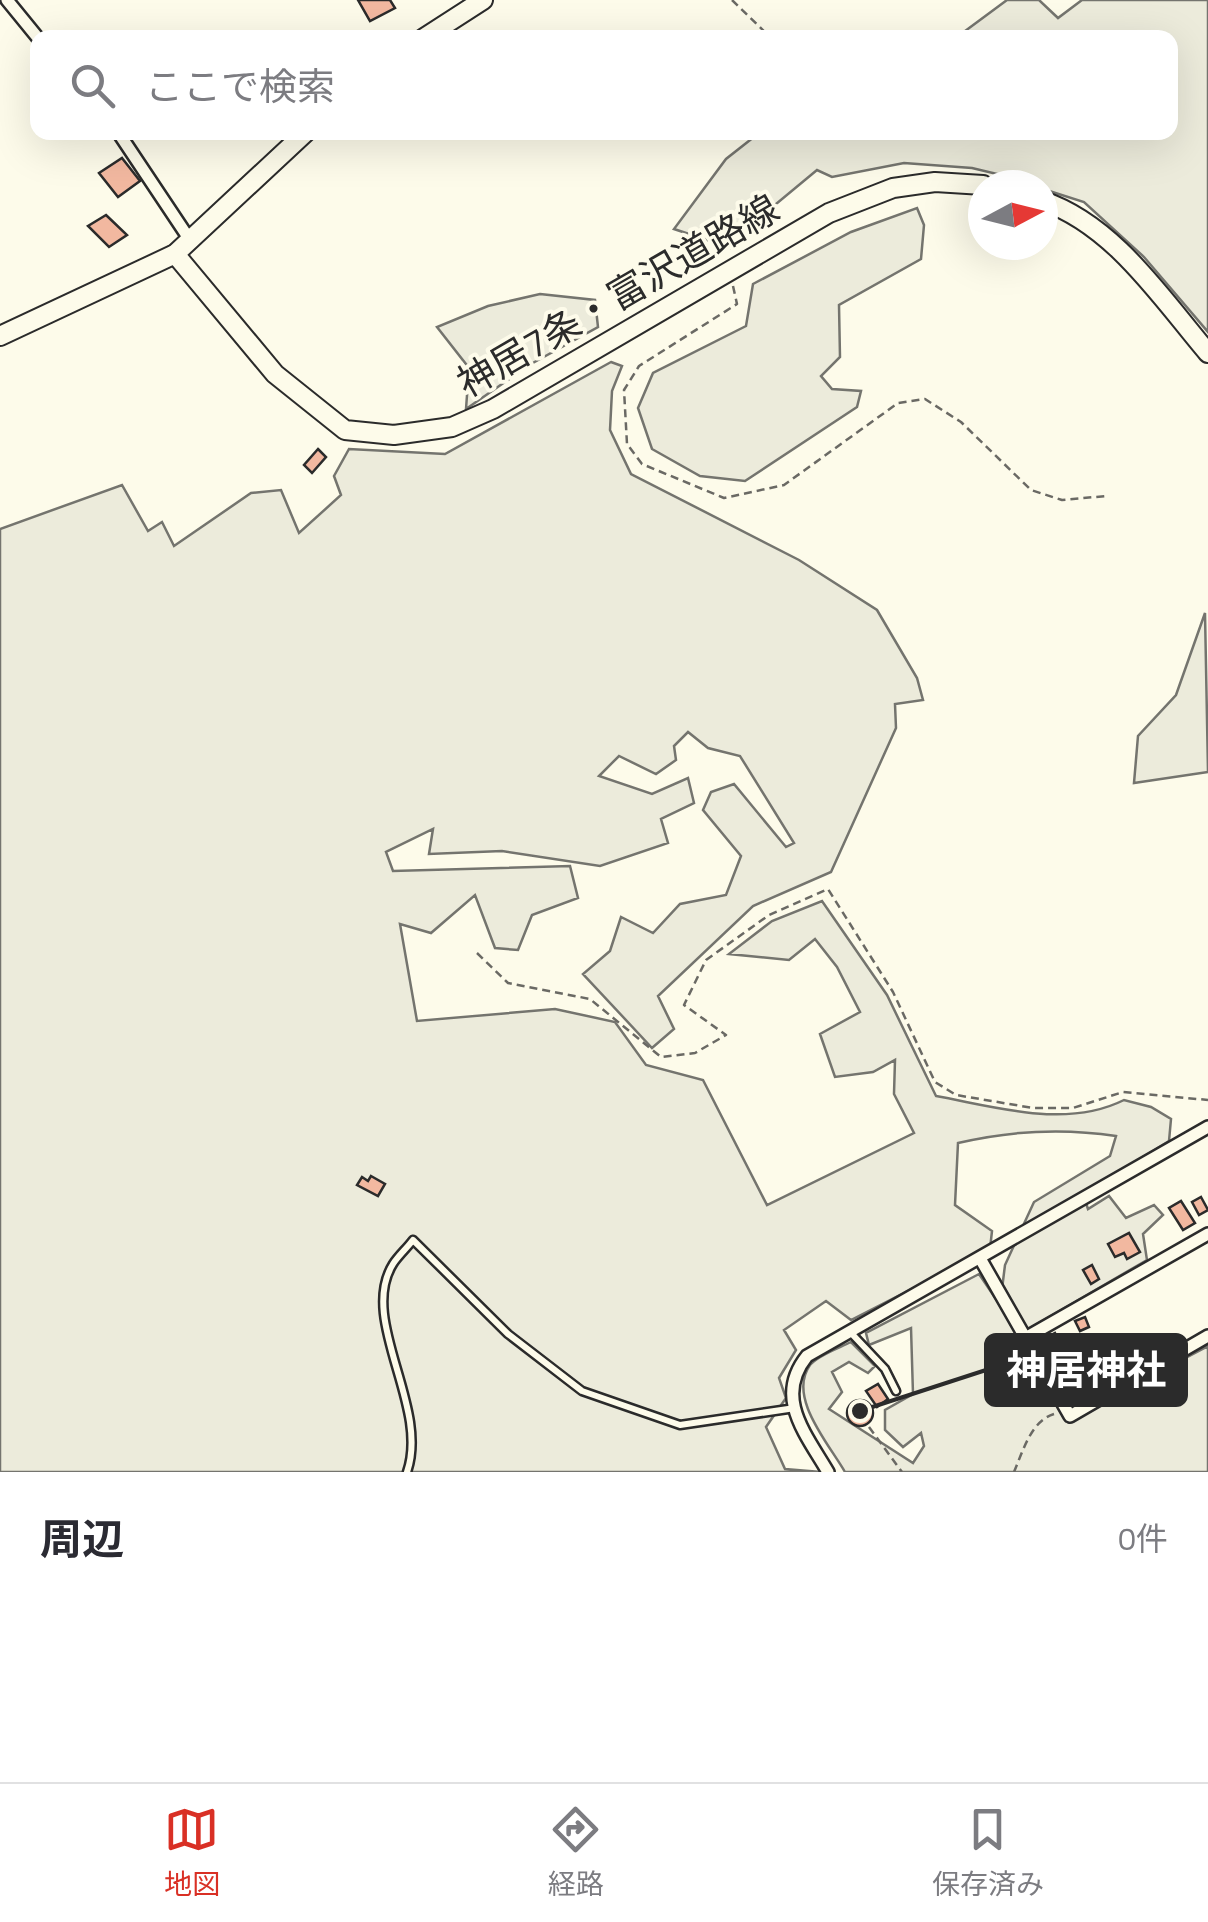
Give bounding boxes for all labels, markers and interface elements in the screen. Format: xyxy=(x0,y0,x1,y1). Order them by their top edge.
search box xyxy=(30,30,1178,140)
text: ここで検索 xyxy=(145,57,335,115)
icon: search xyxy=(65,58,120,113)
north arrow xyxy=(968,170,1058,260)
street label: 神居7条・富沢道路線 xyxy=(446,179,789,411)
callout: 神居神社 xyxy=(986,1335,1186,1405)
text: 神居神社 xyxy=(1006,1339,1166,1400)
text: 周辺 xyxy=(40,1506,124,1570)
text: 0件 xyxy=(1118,1514,1168,1562)
tab: 地図 xyxy=(164,1802,220,1905)
tab: 経路 xyxy=(548,1802,604,1905)
tab: 保存済み xyxy=(932,1802,1044,1905)

